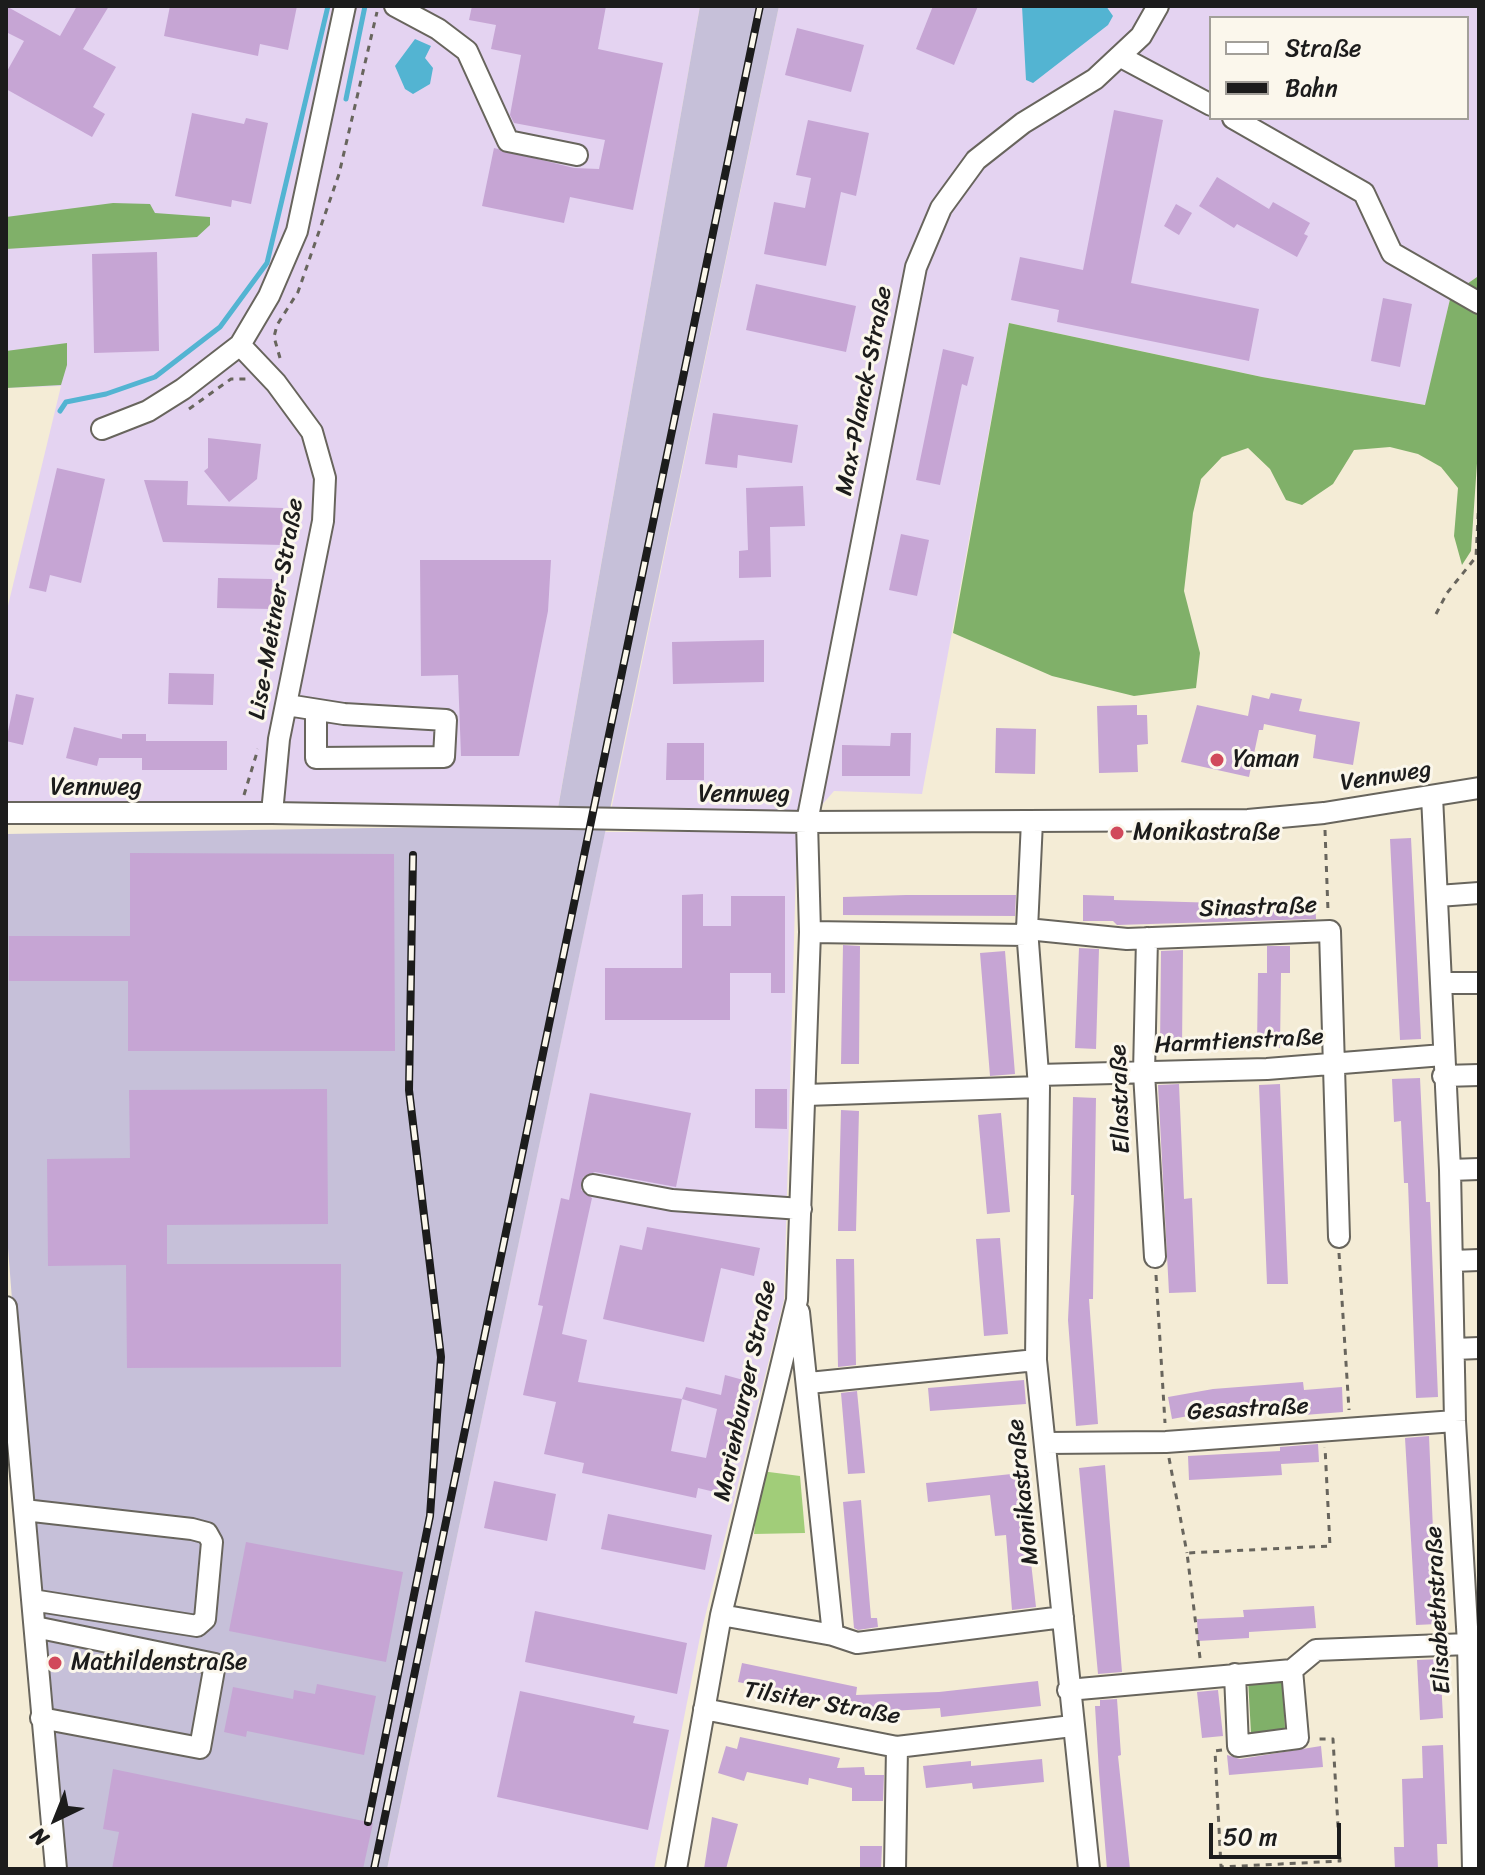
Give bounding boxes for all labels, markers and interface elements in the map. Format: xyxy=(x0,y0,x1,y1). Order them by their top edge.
legend xyxy=(1209,16,1469,120)
text: Straße xyxy=(1285,27,1361,69)
text: Bahn xyxy=(1285,67,1338,109)
street label: Max-Planck-Straße xyxy=(831,284,899,498)
street label: Lise-Meitner-Straße xyxy=(243,496,311,722)
place label: Yaman xyxy=(1233,746,1299,774)
marker: Yaman xyxy=(1208,751,1226,769)
street label: Vennweg xyxy=(1339,756,1433,798)
street label: Vennweg xyxy=(50,774,142,802)
street label: Vennweg xyxy=(698,781,790,809)
place label: Monikastraße xyxy=(1133,819,1280,847)
marker: Monikastraße xyxy=(1108,824,1126,842)
street label: Sinastraße xyxy=(1198,892,1318,924)
street label: Harmtienstraße xyxy=(1154,1023,1324,1061)
street label: Ellastraße xyxy=(1105,1044,1137,1154)
street label: Marienburger Straße xyxy=(709,1278,783,1504)
street label: Gesastraße xyxy=(1186,1392,1310,1428)
street label: Monikastraße xyxy=(1002,1417,1046,1567)
street label: Elisabethstraße xyxy=(1420,1525,1458,1695)
place label: Mathildenstraße xyxy=(71,1649,247,1677)
marker: Mathildenstraße xyxy=(46,1654,64,1672)
street label: Tilsiter Straße xyxy=(742,1676,902,1732)
north arrow xyxy=(16,1779,96,1859)
scale bar xyxy=(1213,1807,1345,1857)
text: 50 m xyxy=(1223,1816,1278,1858)
text: N xyxy=(20,1817,58,1856)

